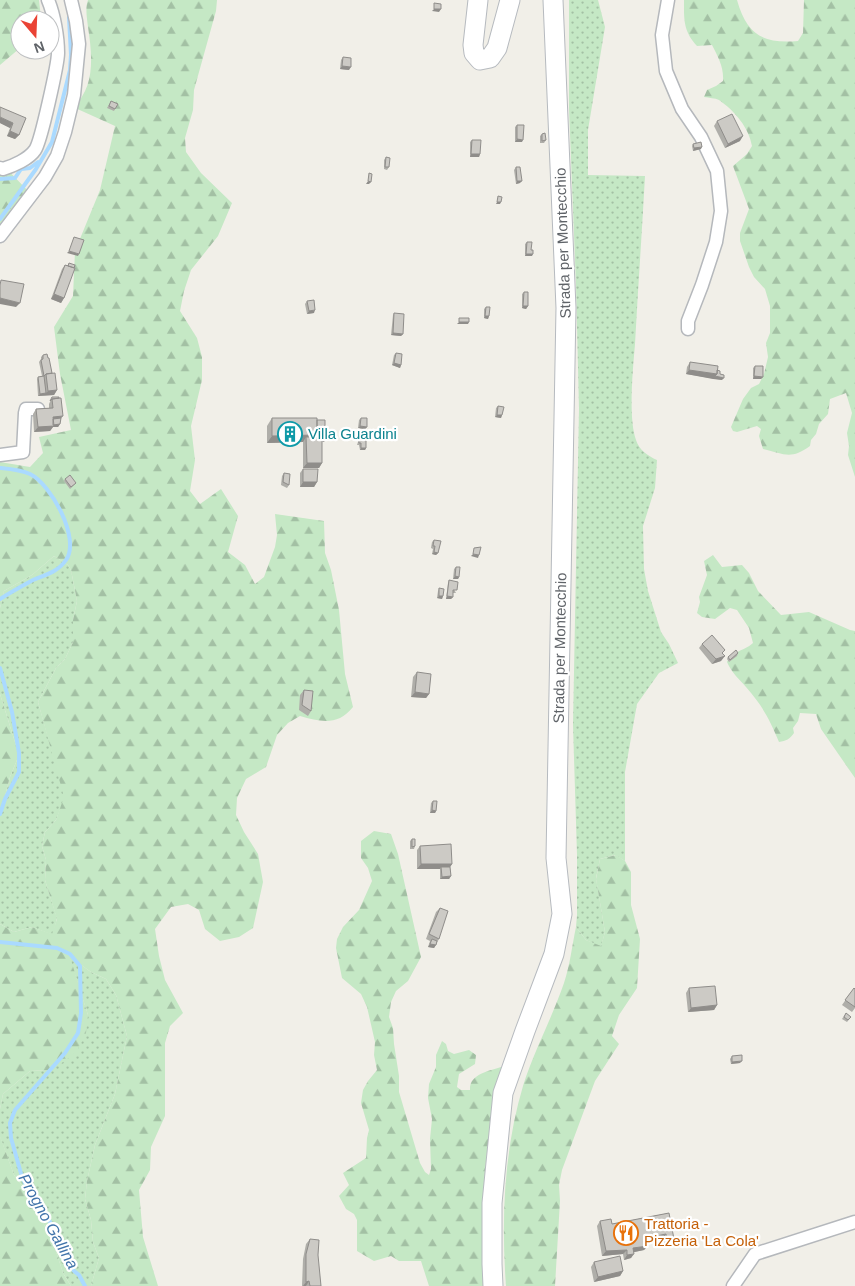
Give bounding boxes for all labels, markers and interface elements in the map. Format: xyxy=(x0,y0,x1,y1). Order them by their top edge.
north arrow xyxy=(10,10,60,60)
text: N xyxy=(32,38,47,57)
street label: Strada per Montecchio xyxy=(551,167,574,319)
building icon: Villa Guardini xyxy=(277,421,303,447)
place label: Villa Guardini xyxy=(308,425,397,442)
street label: Strada per Montecchio xyxy=(550,572,569,724)
water label: Progno Gallina xyxy=(15,1171,82,1272)
place label: Trattoria - Pizzeria 'La Cola' xyxy=(644,1215,759,1249)
restaurant icon: Trattoria - Pizzeria 'La Cola' xyxy=(613,1220,639,1246)

